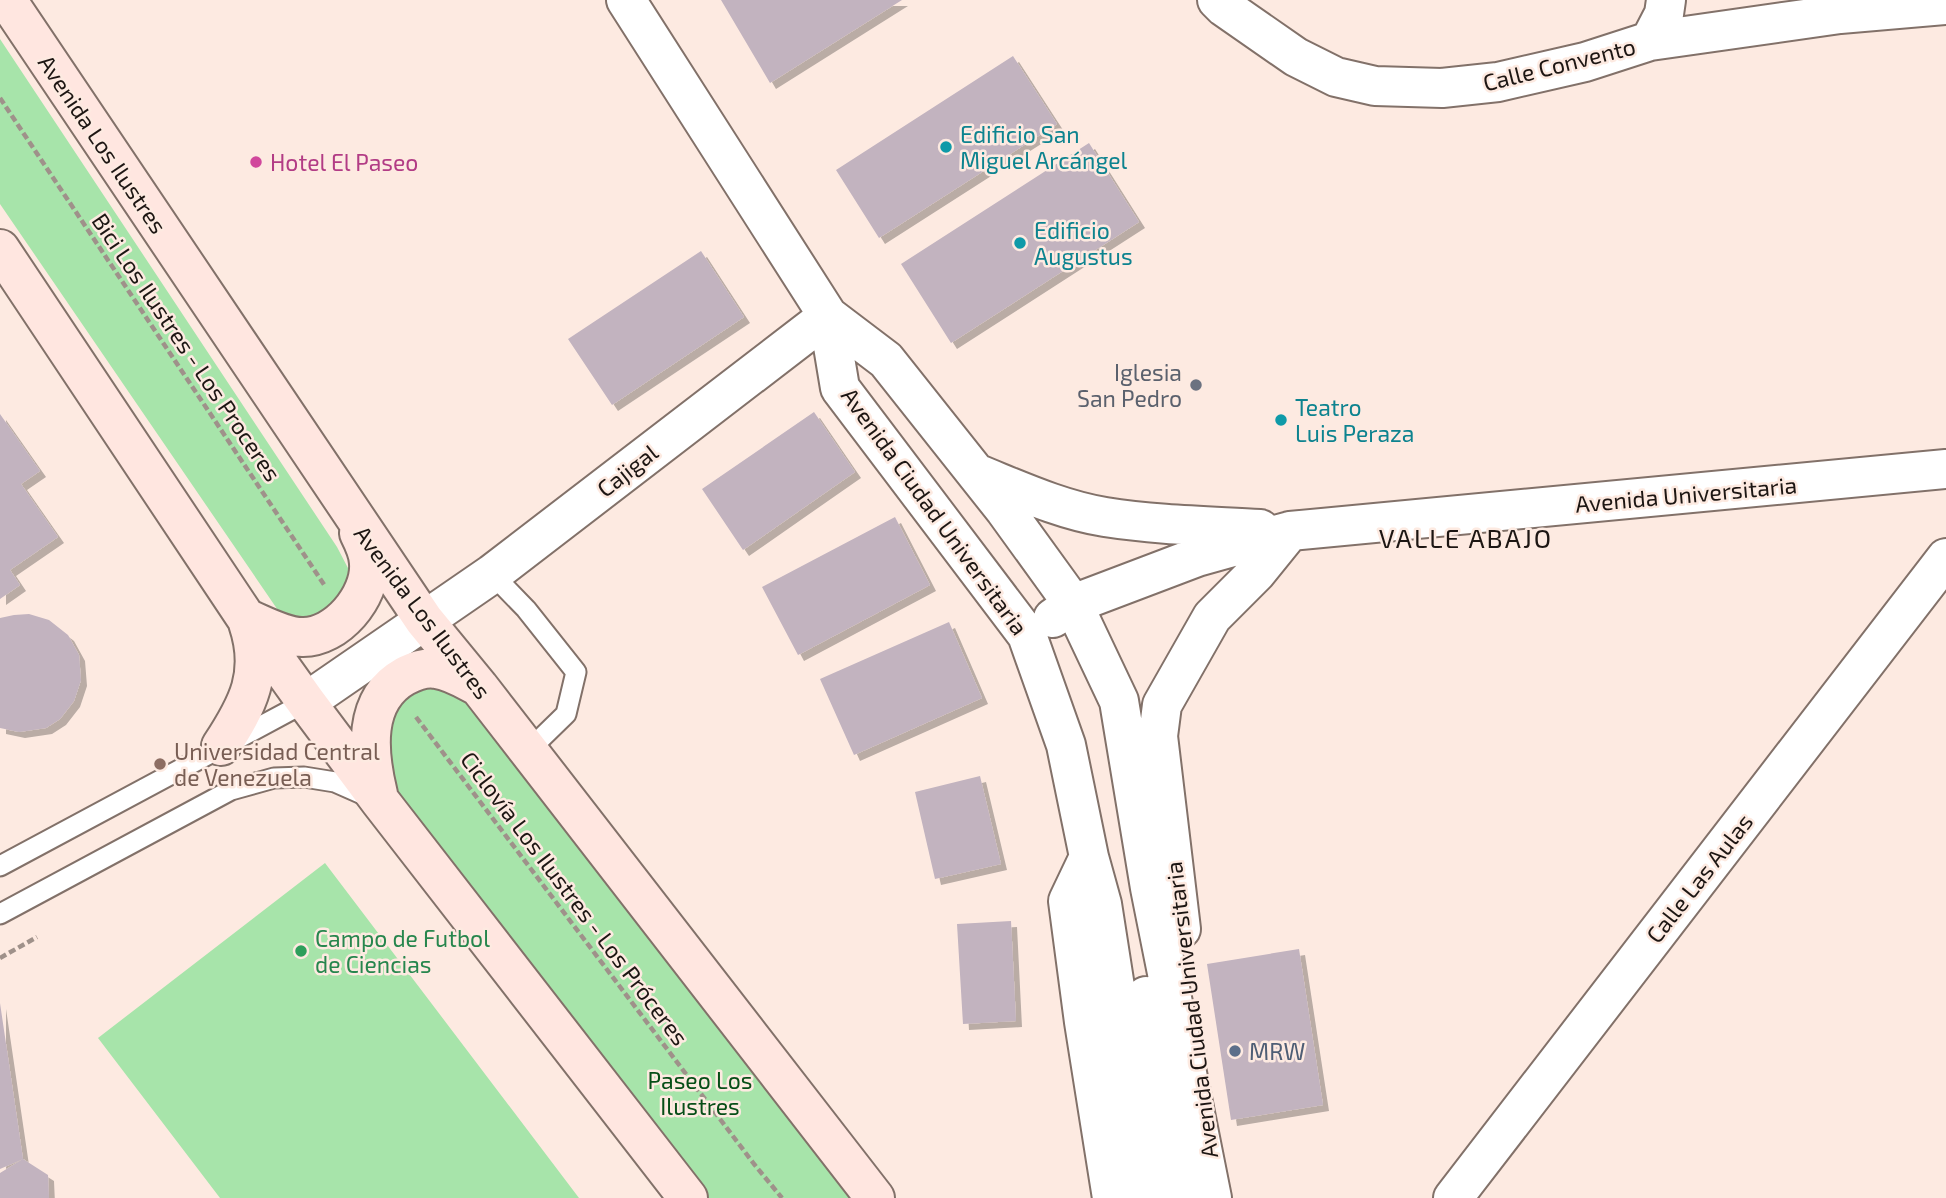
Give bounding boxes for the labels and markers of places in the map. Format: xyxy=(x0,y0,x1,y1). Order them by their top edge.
place label: Edificio San Miguel Arcángel xyxy=(960,120,1128,174)
marker: Edificio San Miguel Arcángel xyxy=(938,139,954,155)
place label: Hotel El Paseo xyxy=(270,148,418,176)
marker: Hotel El Paseo xyxy=(248,154,264,170)
place label: Edificio Augustus xyxy=(1034,216,1133,270)
marker: Edificio Augustus xyxy=(1012,235,1028,251)
place label: Iglesia San Pedro xyxy=(1077,358,1182,412)
marker: Iglesia San Pedro xyxy=(1188,377,1204,393)
place label: Teatro Luis Peraza xyxy=(1295,393,1414,447)
marker: Teatro Luis Peraza xyxy=(1273,412,1289,428)
place label: Universidad Central de Venezuela xyxy=(174,737,380,791)
marker: Universidad Central de Venezuela xyxy=(152,756,168,772)
place label: Campo de Futbol de Ciencias xyxy=(315,924,490,978)
marker: Campo de Futbol de Ciencias xyxy=(293,943,309,959)
place label: MRW xyxy=(1249,1037,1305,1065)
marker: MRW xyxy=(1227,1043,1243,1059)

